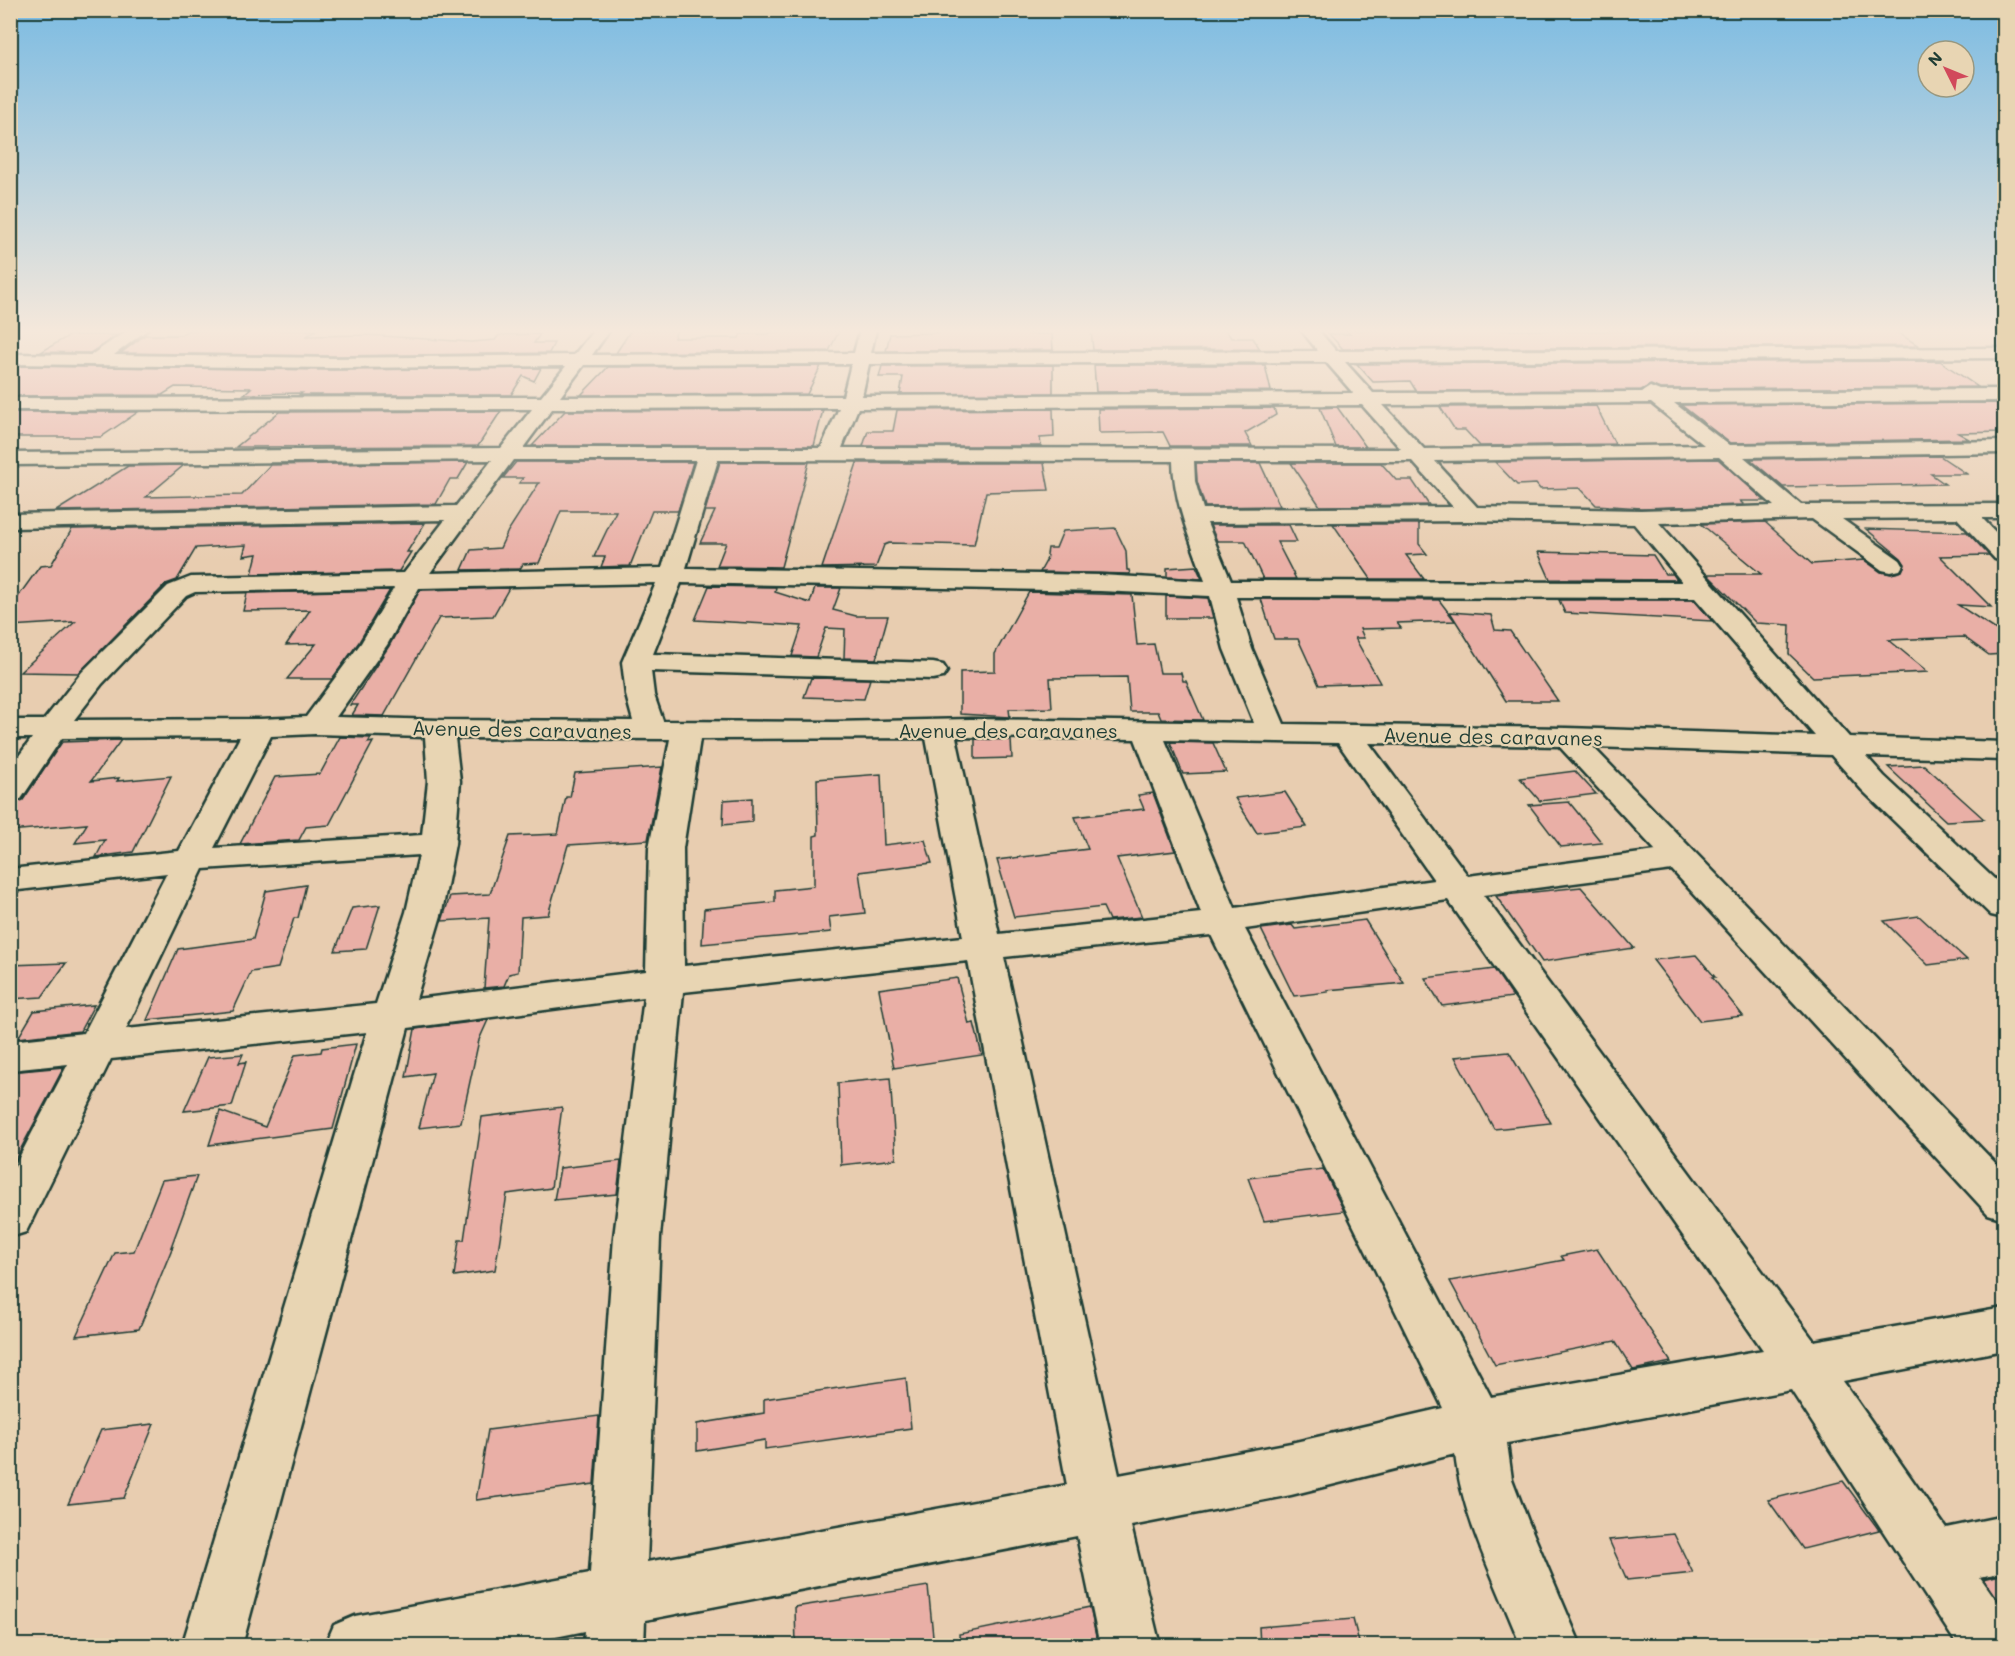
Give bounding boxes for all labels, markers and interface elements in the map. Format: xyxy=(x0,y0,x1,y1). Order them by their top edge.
north arrow xyxy=(1916,39,1976,99)
text: N xyxy=(1923,47,1946,70)
street label: Avenue des caravanes xyxy=(412,714,632,744)
street label: Avenue des caravanes xyxy=(898,717,1118,743)
street label: Avenue des caravanes xyxy=(1383,721,1603,751)

